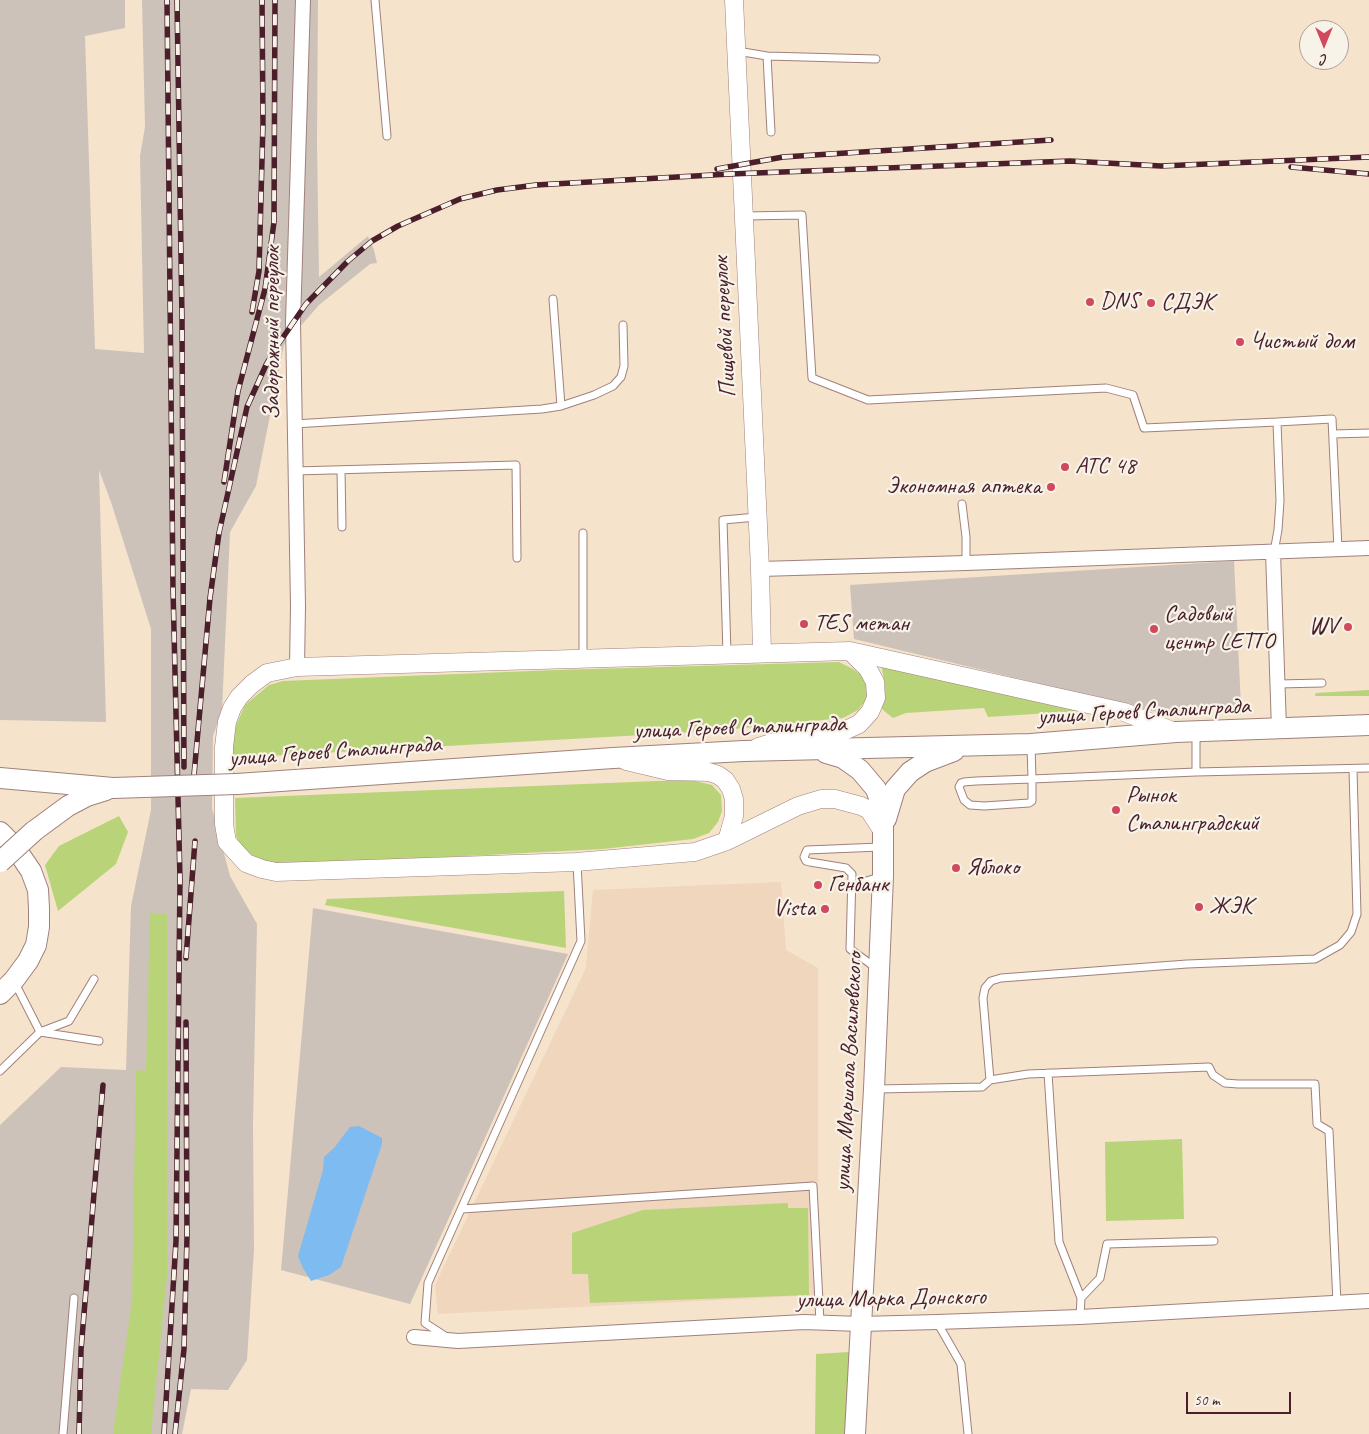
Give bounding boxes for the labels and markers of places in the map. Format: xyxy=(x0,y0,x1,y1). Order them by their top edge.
place label: DNS xyxy=(1100,288,1139,316)
place label: СДЭК xyxy=(1161,289,1214,317)
marker: DNS xyxy=(1084,296,1096,308)
marker: СДЭК xyxy=(1145,297,1157,309)
place label: Чистый дом xyxy=(1250,328,1354,356)
marker: Чистый дом xyxy=(1234,336,1246,348)
place label: АТС 48 xyxy=(1075,453,1136,481)
marker: АТС 48 xyxy=(1059,461,1071,473)
place label: Экономная аптека xyxy=(886,473,1041,501)
marker: Экономная аптека xyxy=(1045,481,1057,493)
place label: Садовый центр LETTO xyxy=(1164,601,1274,657)
place label: TES метан xyxy=(814,610,909,638)
place label: WV xyxy=(1309,613,1338,641)
marker: TES метан xyxy=(798,618,810,630)
marker: WV xyxy=(1342,621,1354,633)
marker: Садовый центр LETTO xyxy=(1148,623,1160,635)
place label: Рынок Сталинградский xyxy=(1126,782,1259,838)
marker: Рынок Сталинградский xyxy=(1110,804,1122,816)
place label: Яблоко xyxy=(966,854,1019,882)
marker: Яблоко xyxy=(950,862,962,874)
place label: Генбанк xyxy=(828,871,888,899)
marker: Генбанк xyxy=(812,879,824,891)
place label: ЖЭК xyxy=(1209,893,1252,921)
place label: Vista xyxy=(773,895,815,923)
marker: ЖЭК xyxy=(1193,901,1205,913)
marker: Vista xyxy=(819,903,831,915)

